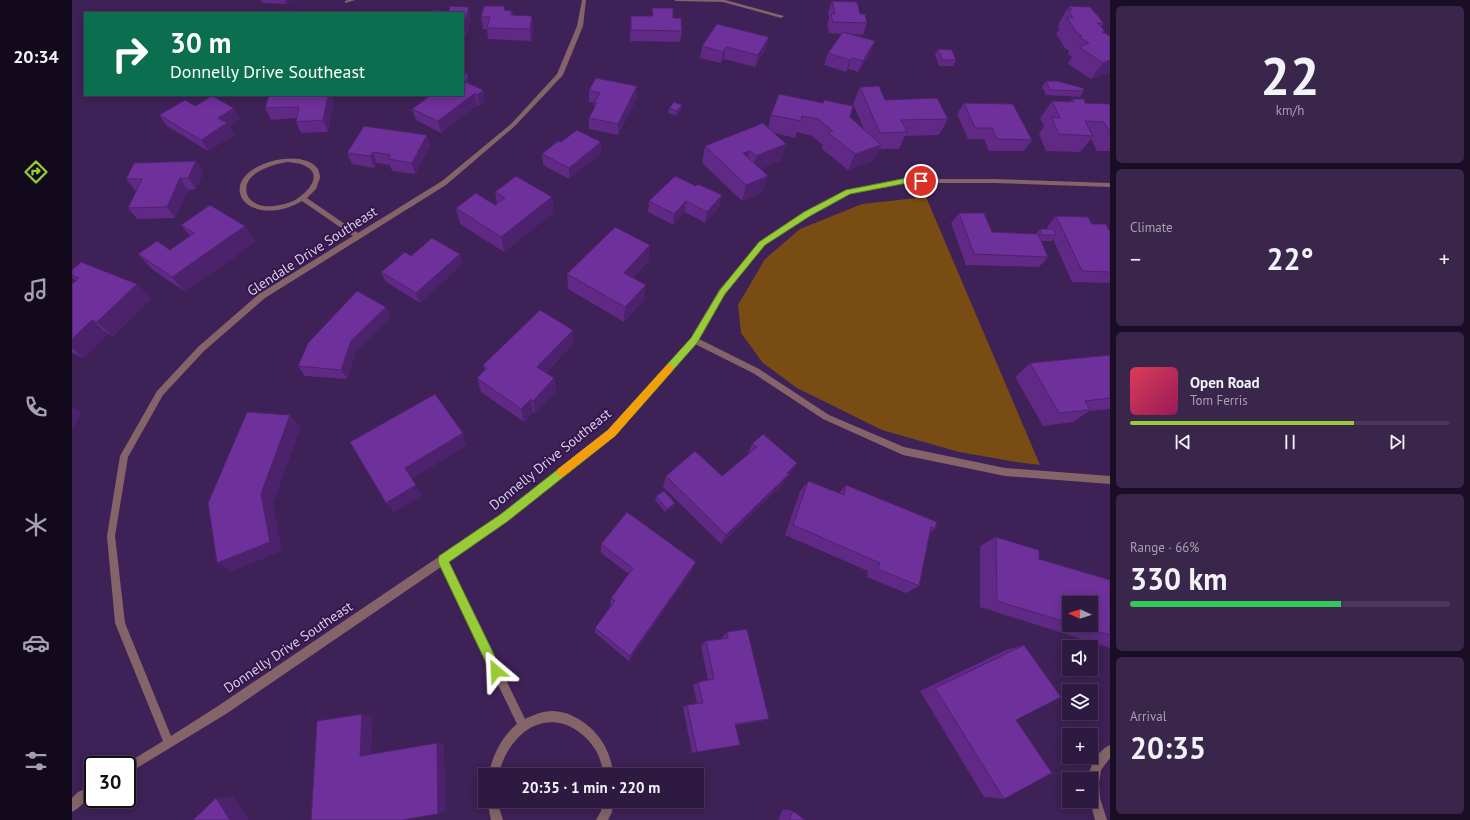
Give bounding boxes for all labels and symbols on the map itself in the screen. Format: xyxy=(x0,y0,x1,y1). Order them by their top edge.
pin xyxy=(904,164,938,198)
street label: Glendale Drive Southeast xyxy=(244,202,381,300)
street label: Donnelly Drive Southeast xyxy=(485,404,615,514)
north arrow xyxy=(1062,596,1098,632)
street label: Donnelly Drive Southeast xyxy=(220,597,356,697)
position arrow xyxy=(475,650,517,692)
speed limit sign: 30 xyxy=(84,756,136,808)

